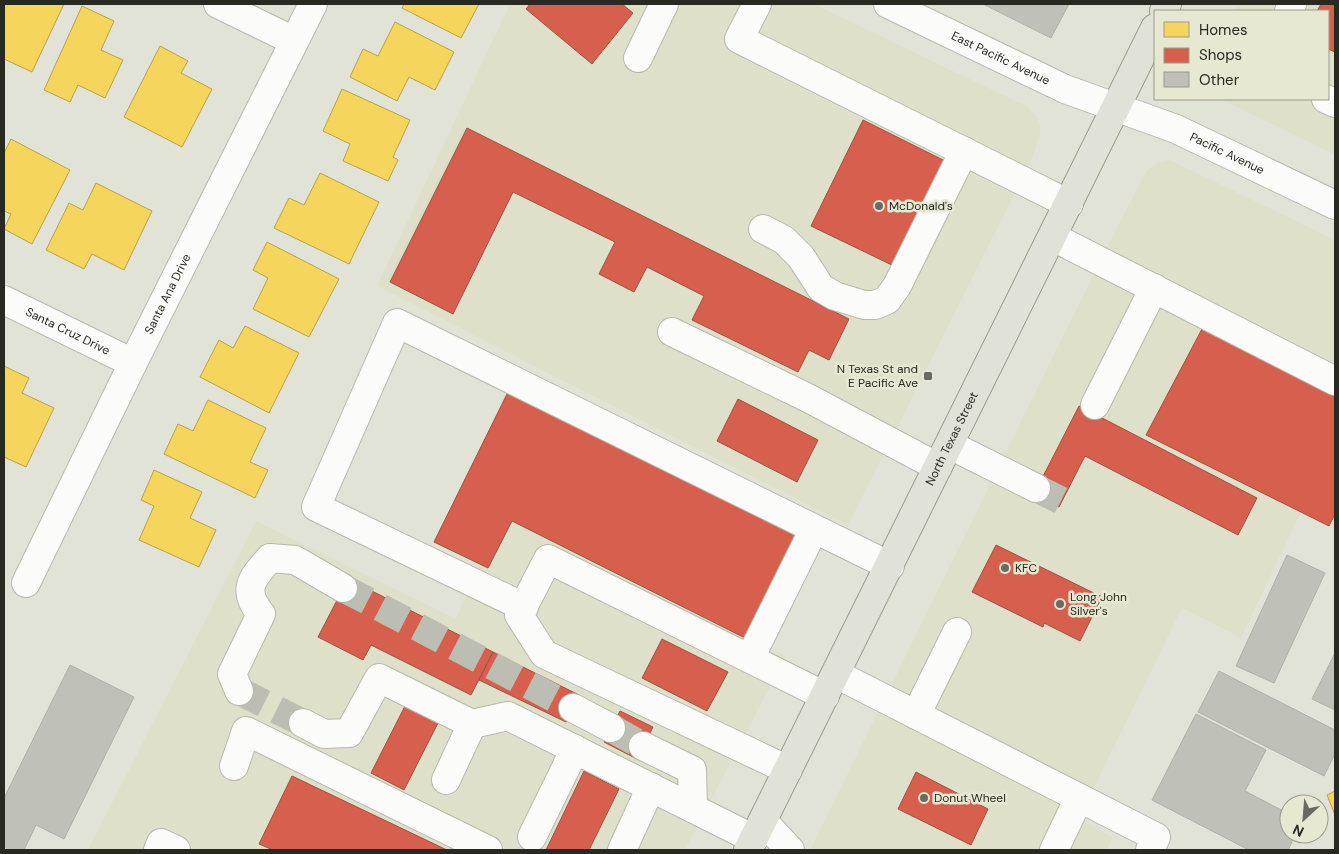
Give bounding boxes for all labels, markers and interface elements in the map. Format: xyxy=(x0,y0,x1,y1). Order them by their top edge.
legend xyxy=(1154,10,1329,100)
text: Homes xyxy=(1199,20,1248,40)
street label: East Pacific Avenue xyxy=(949,28,1053,89)
text: Shops xyxy=(1199,45,1242,65)
text: Other xyxy=(1199,70,1240,90)
street label: Pacific Avenue xyxy=(1187,129,1267,178)
place label: McDonald's xyxy=(889,198,953,214)
marker: McDonald's xyxy=(873,200,885,212)
street label: Santa Ana Drive xyxy=(141,251,195,337)
street label: Santa Cruz Drive xyxy=(23,304,113,359)
place label: N Texas St and E Pacific Ave xyxy=(837,361,918,391)
marker: N Texas St and E Pacific Ave xyxy=(922,370,934,382)
street label: North Texas Street xyxy=(922,389,982,488)
place label: KFC xyxy=(1015,560,1037,576)
marker: KFC xyxy=(999,562,1011,574)
place label: Long John Silver's xyxy=(1070,589,1127,619)
marker: Long John Silver's xyxy=(1054,598,1066,610)
place label: Donut Wheel xyxy=(934,790,1006,806)
marker: Donut Wheel xyxy=(918,792,930,804)
north arrow xyxy=(1279,794,1329,844)
text: N xyxy=(1290,820,1307,841)

